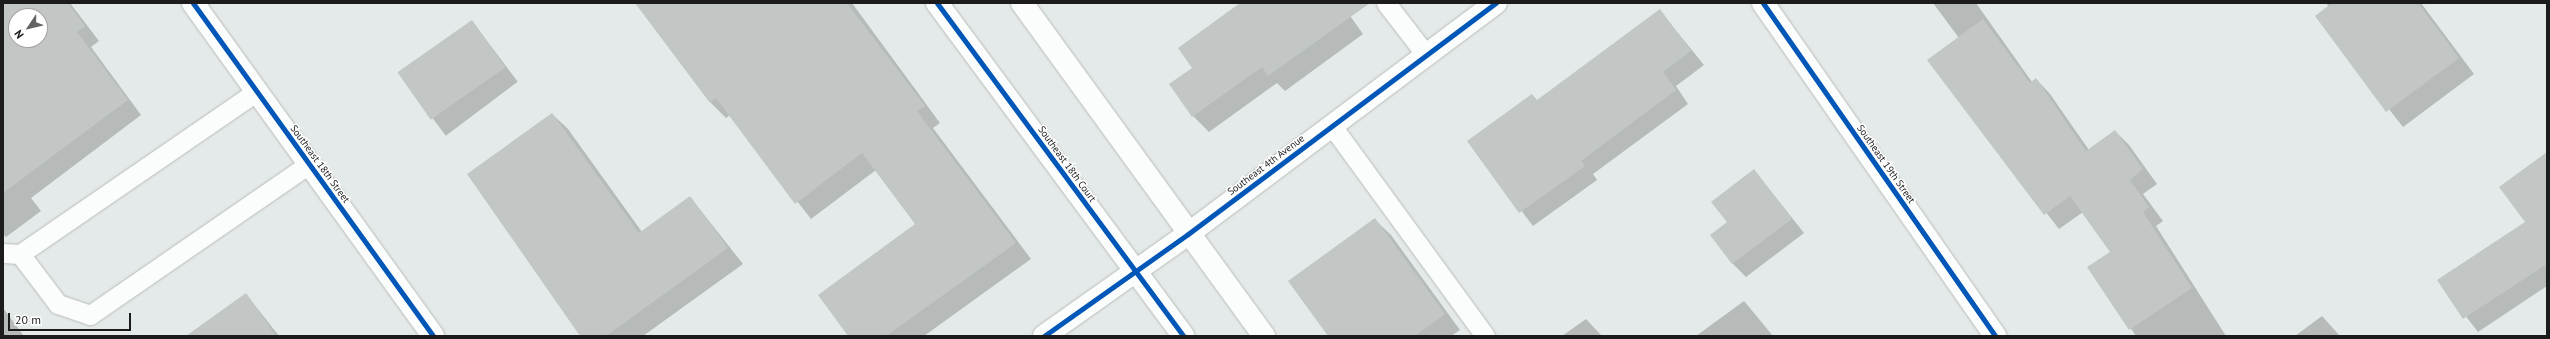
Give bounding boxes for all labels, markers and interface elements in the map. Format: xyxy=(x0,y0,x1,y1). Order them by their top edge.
north arrow xyxy=(8,8,48,48)
text: N xyxy=(11,27,27,41)
street label: Southeast 19th Street xyxy=(1854,122,1918,206)
street label: Southeast 18th Street xyxy=(288,123,352,205)
street label: Southeast 18th Court xyxy=(1035,124,1099,204)
street label: Southeast 4th Avenue xyxy=(1225,132,1307,198)
scale bar xyxy=(10,305,133,331)
text: 20 m xyxy=(15,312,41,327)

